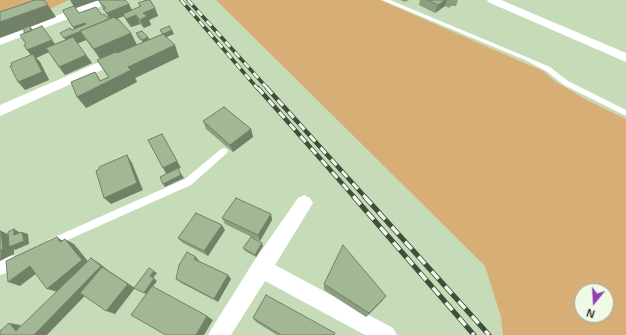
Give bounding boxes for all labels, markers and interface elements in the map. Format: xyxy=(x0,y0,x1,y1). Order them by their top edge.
north arrow xyxy=(574,283,614,323)
text: N xyxy=(585,307,596,320)

